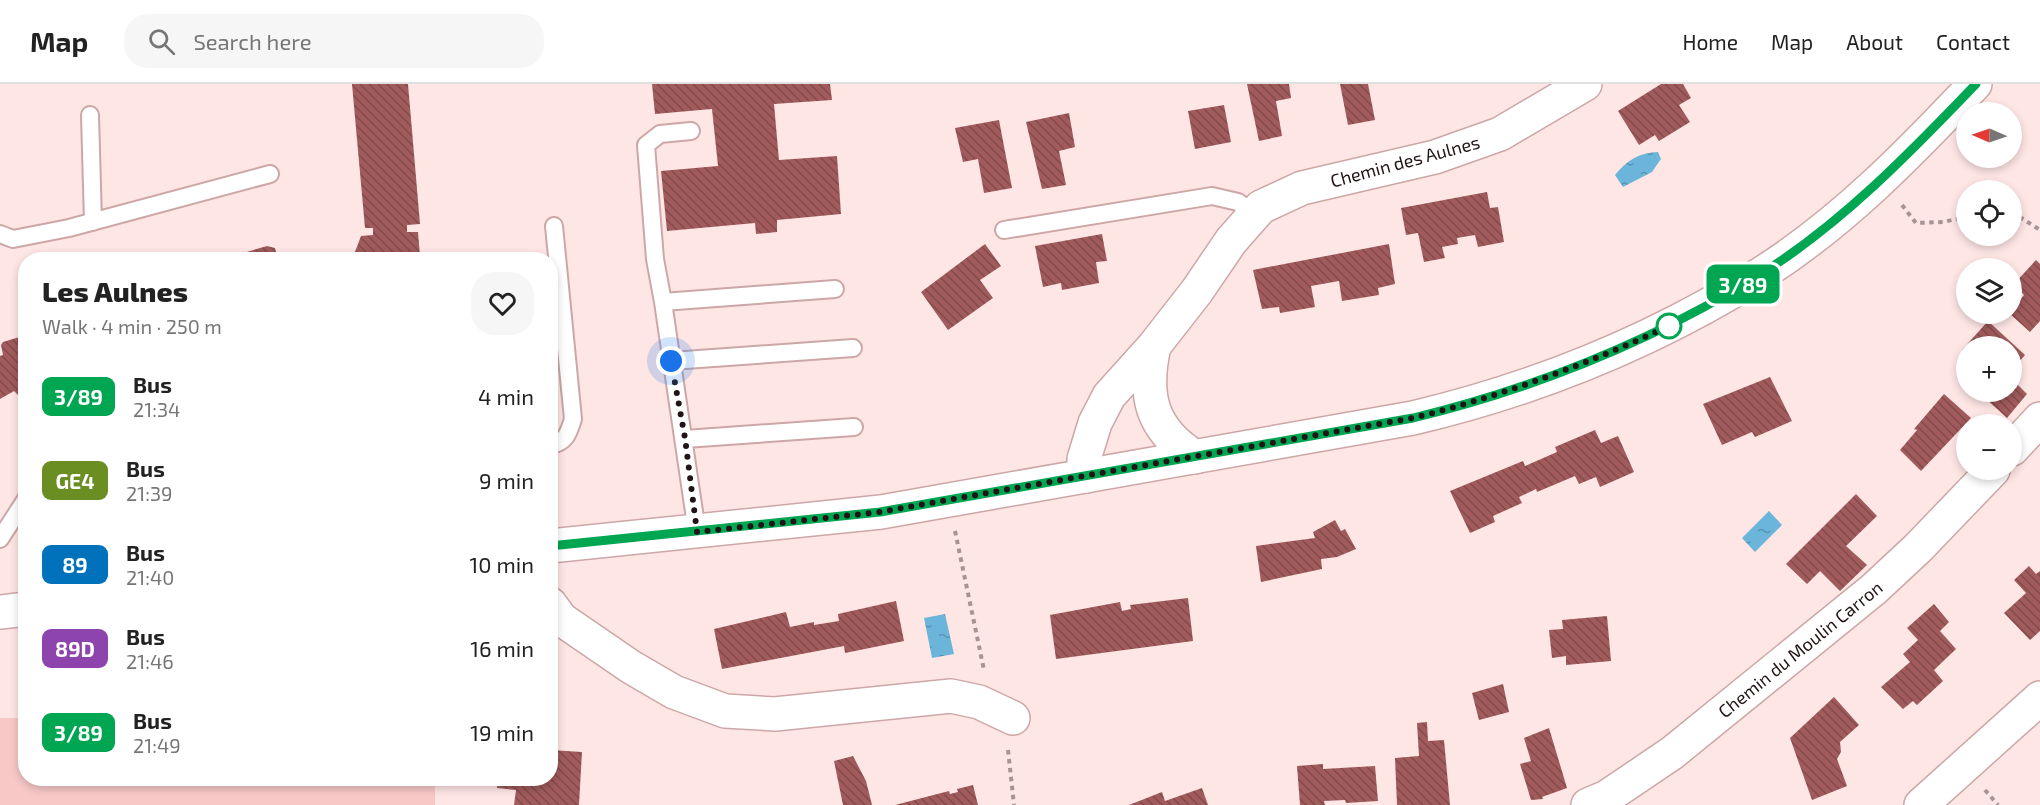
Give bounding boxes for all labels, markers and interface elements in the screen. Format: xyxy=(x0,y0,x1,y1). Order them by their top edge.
search box xyxy=(124,14,544,68)
text: Map xyxy=(30,24,88,58)
icon: search xyxy=(145,25,178,58)
text: Search here xyxy=(193,28,312,54)
text: Home xyxy=(1682,29,1738,54)
text: Map xyxy=(1771,29,1813,54)
text: About xyxy=(1846,29,1903,54)
text: Contact xyxy=(1936,29,2010,54)
north arrow xyxy=(1956,102,2022,168)
map controls xyxy=(1956,102,2022,480)
street label: Chemin des Aulnes xyxy=(1328,130,1482,192)
button: locate xyxy=(1956,180,2022,246)
button: layers xyxy=(1956,258,2022,324)
line badge: 3/89 xyxy=(1701,264,1785,304)
button: heart xyxy=(471,272,534,335)
text: 3/89 xyxy=(1719,272,1768,297)
text: Les Aulnes xyxy=(42,274,188,308)
unlabelled marker xyxy=(1656,313,1682,339)
text: Walk · 4 min · 250 m xyxy=(42,314,222,338)
button: + xyxy=(1956,336,2022,402)
your location xyxy=(656,346,686,376)
text: Bus xyxy=(133,371,172,397)
text: 4 min xyxy=(478,383,534,409)
text: 3/89 xyxy=(54,384,103,409)
text: 21:34 xyxy=(133,397,180,421)
button: − xyxy=(1956,414,2022,480)
text: Bus xyxy=(126,455,165,481)
text: 9 min xyxy=(479,467,534,493)
text: GE4 xyxy=(55,468,95,493)
text: 21:39 xyxy=(126,481,172,505)
text: Bus xyxy=(126,539,165,565)
text: 10 min xyxy=(470,551,534,577)
text: 89 xyxy=(62,552,88,577)
text: 21:40 xyxy=(126,565,174,589)
street label: Chemin du Moulin Carron xyxy=(1713,576,1887,722)
text: Bus xyxy=(126,623,165,649)
text: 16 min xyxy=(470,635,534,661)
text: 89D xyxy=(55,636,95,661)
text: 21:46 xyxy=(126,649,174,673)
text: Bus xyxy=(133,707,172,733)
text: 19 min xyxy=(470,719,534,745)
text: 3/89 xyxy=(54,720,103,745)
text: 21:49 xyxy=(133,733,181,757)

